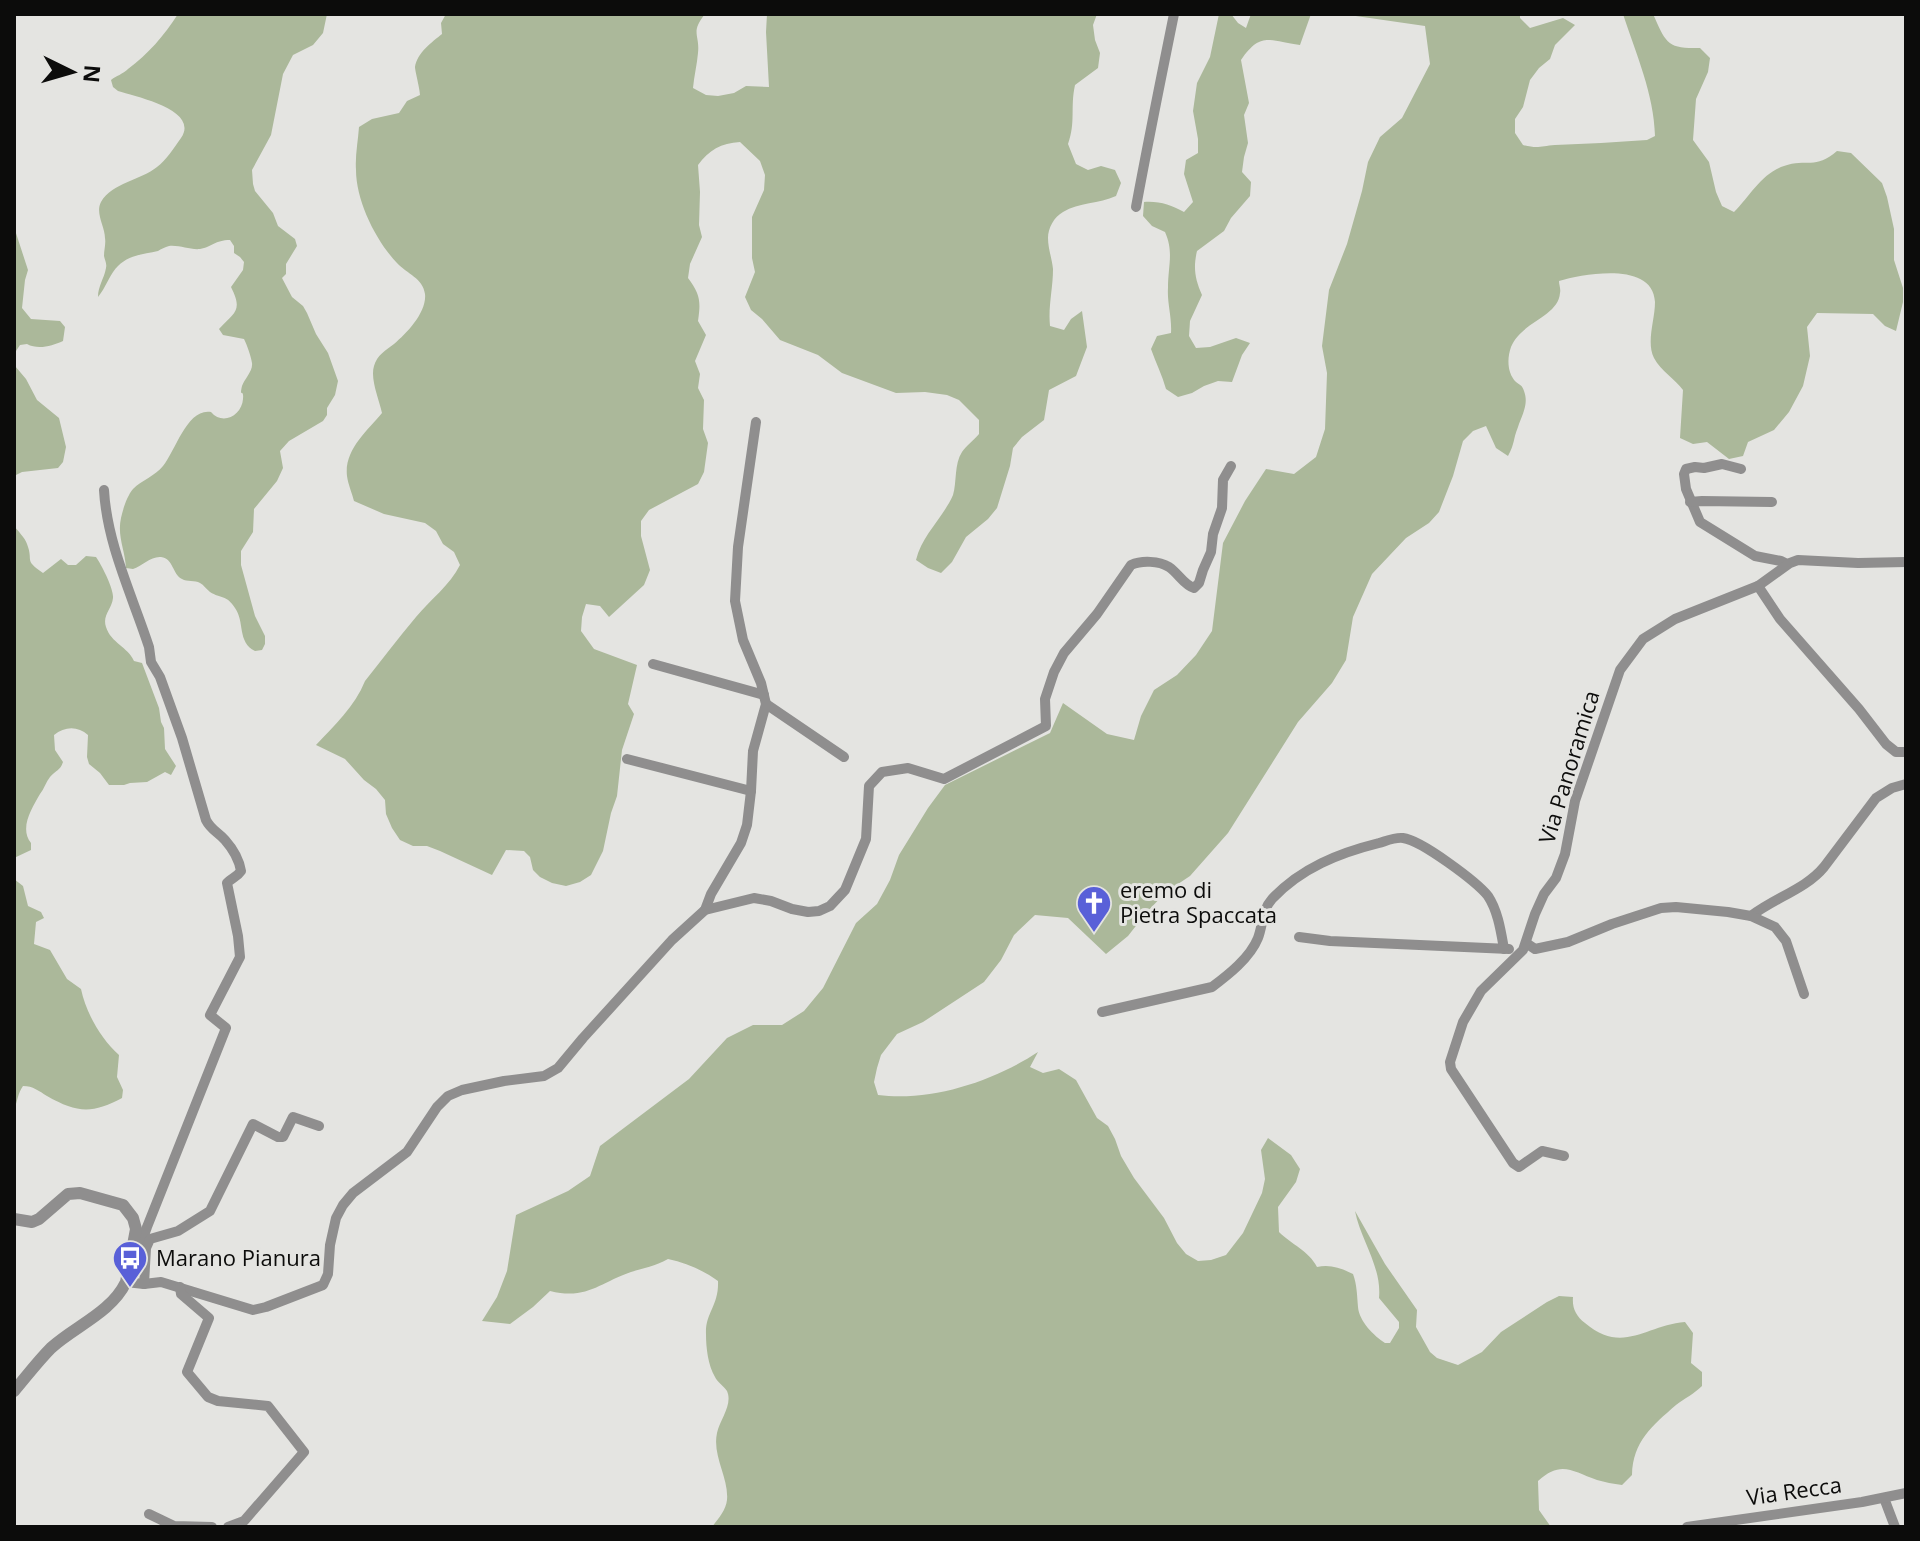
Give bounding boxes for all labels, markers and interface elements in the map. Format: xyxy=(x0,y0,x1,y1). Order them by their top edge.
north arrow xyxy=(32,32,112,112)
text: N xyxy=(77,64,109,84)
street label: Via Panoramica xyxy=(1530,686,1606,847)
place label: eremo di Pietra Spaccata xyxy=(1120,874,1277,929)
church icon: eremo di Pietra Spaccata xyxy=(1075,884,1113,934)
bus stop icon: Marano Pianura xyxy=(111,1239,149,1289)
place label: Marano Pianura xyxy=(156,1242,321,1272)
street label: Via Recca xyxy=(1744,1468,1843,1512)

